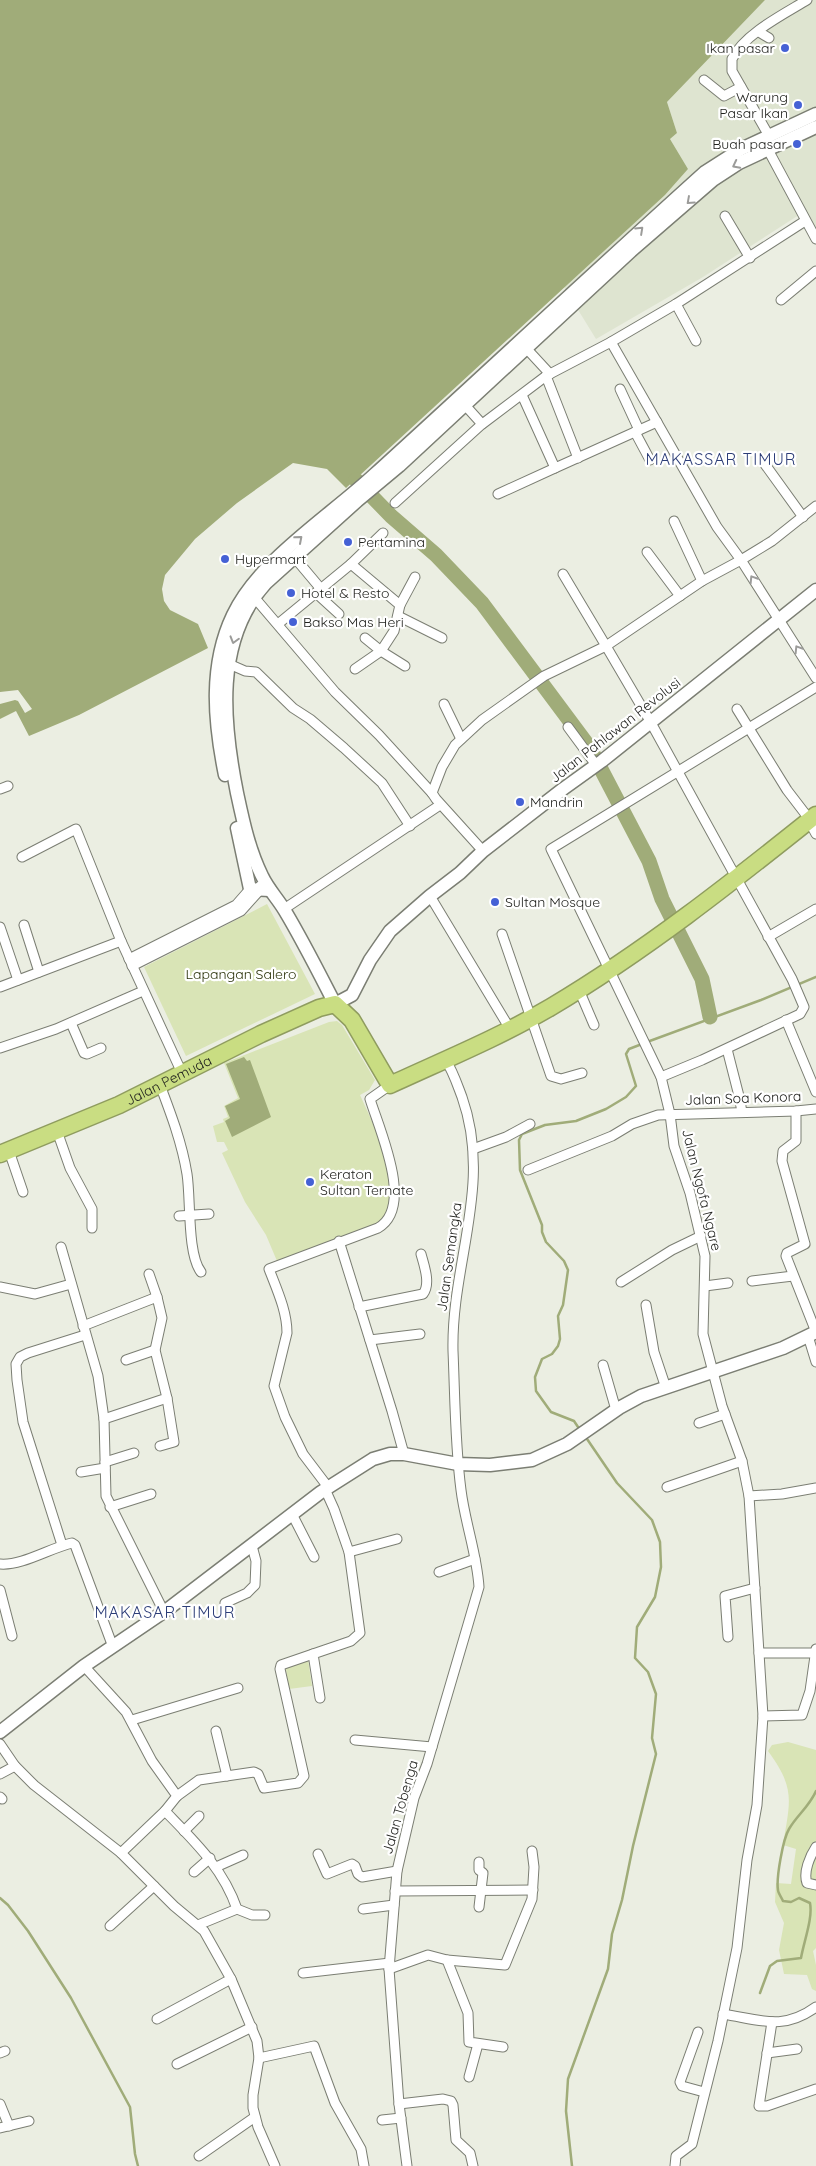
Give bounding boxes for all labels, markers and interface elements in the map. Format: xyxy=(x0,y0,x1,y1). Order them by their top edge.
place label: Ikan pasar xyxy=(706,39,776,57)
marker: Ikan pasar xyxy=(779,42,791,54)
place label: Warung Pasar Ikan xyxy=(719,88,788,122)
marker: Warung Pasar Ikan xyxy=(792,99,804,111)
place label: Buah pasar xyxy=(712,135,788,153)
marker: Buah pasar xyxy=(791,138,803,150)
one-way arrow xyxy=(732,159,741,169)
one-way arrow xyxy=(687,195,696,204)
one-way arrow xyxy=(634,227,643,236)
district label: MAKASSAR TIMUR xyxy=(645,449,797,469)
place label: Pertamina xyxy=(358,533,425,551)
one-way arrow xyxy=(294,536,303,545)
marker: Pertamina xyxy=(342,536,354,548)
place label: Hypermart xyxy=(235,550,306,568)
marker: Hypermart xyxy=(219,553,231,565)
one-way arrow xyxy=(749,576,759,585)
place label: Hotel & Resto xyxy=(301,584,389,602)
marker: Hotel & Resto xyxy=(285,587,297,599)
place label: Bakso Mas Heri xyxy=(303,613,404,631)
marker: Bakso Mas Heri xyxy=(287,616,299,628)
one-way arrow xyxy=(230,636,240,644)
one-way arrow xyxy=(794,645,804,654)
street label: Jalan Pahlawan Revolusi xyxy=(546,673,684,787)
place label: Mandrin xyxy=(530,793,583,811)
marker: Mandrin xyxy=(514,796,526,808)
place label: Sultan Mosque xyxy=(505,893,600,911)
marker: Sultan Mosque xyxy=(489,896,501,908)
park label: Lapangan Salero xyxy=(186,965,296,983)
street label: Jalan Pemuda xyxy=(122,1051,215,1109)
street label: Jalan Soa Konora xyxy=(684,1087,802,1109)
street label: Jalan Ngofa Ngare xyxy=(678,1127,726,1253)
place label: Keraton Sultan Ternate xyxy=(320,1165,413,1199)
marker: Keraton Sultan Ternate xyxy=(304,1176,316,1188)
street label: Jalan Semangka xyxy=(432,1201,466,1313)
district label: MAKASAR TIMUR xyxy=(94,1602,236,1622)
street label: Jalan Tobenga xyxy=(378,1758,422,1856)

